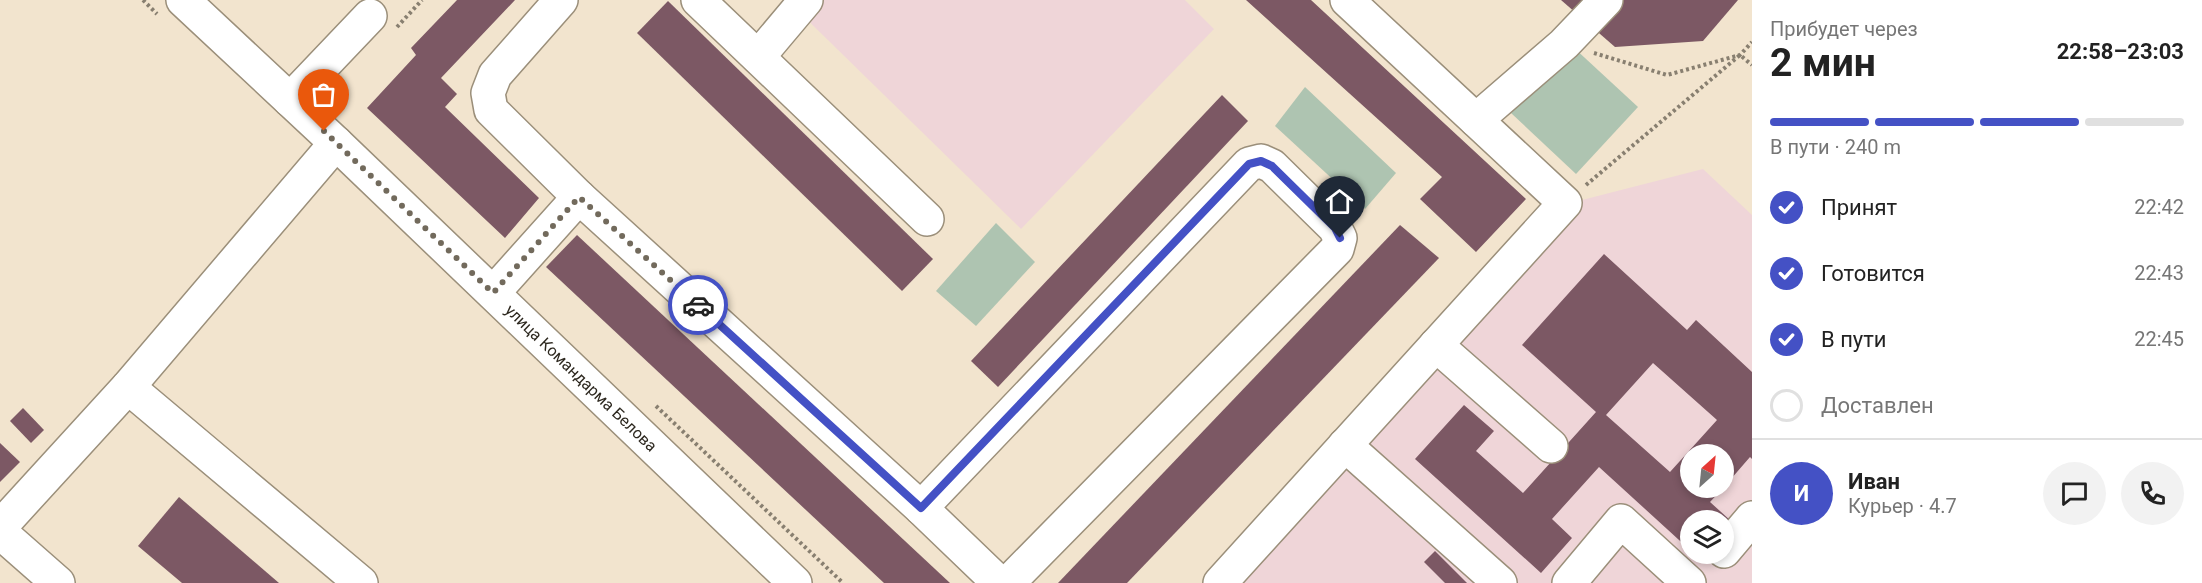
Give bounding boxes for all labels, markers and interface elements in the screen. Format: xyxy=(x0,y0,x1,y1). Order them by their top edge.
text: Прибудет через xyxy=(1770,17,1918,41)
text: 22:58–23:03 xyxy=(2057,39,2184,64)
text: 2 мин xyxy=(1770,40,1876,86)
pin xyxy=(298,69,349,131)
icon: bag xyxy=(307,78,340,111)
text: В пути · 240 m xyxy=(1770,135,1901,159)
pin xyxy=(1314,176,1365,238)
icon: home xyxy=(1323,185,1356,218)
icon: check xyxy=(1770,191,1803,224)
text: Принят xyxy=(1821,195,1897,220)
text: 22:42 xyxy=(2134,195,2184,219)
icon: check xyxy=(1770,257,1803,290)
text: Готовится xyxy=(1821,261,1925,286)
text: 22:43 xyxy=(2134,261,2184,285)
courier xyxy=(668,275,728,335)
icon: car xyxy=(682,289,715,322)
street label: улица Командарма Белова xyxy=(501,300,661,456)
icon: check xyxy=(1770,323,1803,356)
text: В пути xyxy=(1821,327,1887,352)
text: 22:45 xyxy=(2134,327,2184,351)
text: Доставлен xyxy=(1821,393,1934,418)
north arrow xyxy=(1680,444,1734,498)
map controls xyxy=(1680,444,1734,564)
button: chat xyxy=(2043,462,2106,525)
button: phone xyxy=(2121,462,2184,525)
text: Иван xyxy=(1848,469,1900,494)
text: И xyxy=(1794,481,1809,506)
text: Курьер · 4.7 xyxy=(1848,494,1957,518)
button: layers xyxy=(1680,510,1734,564)

